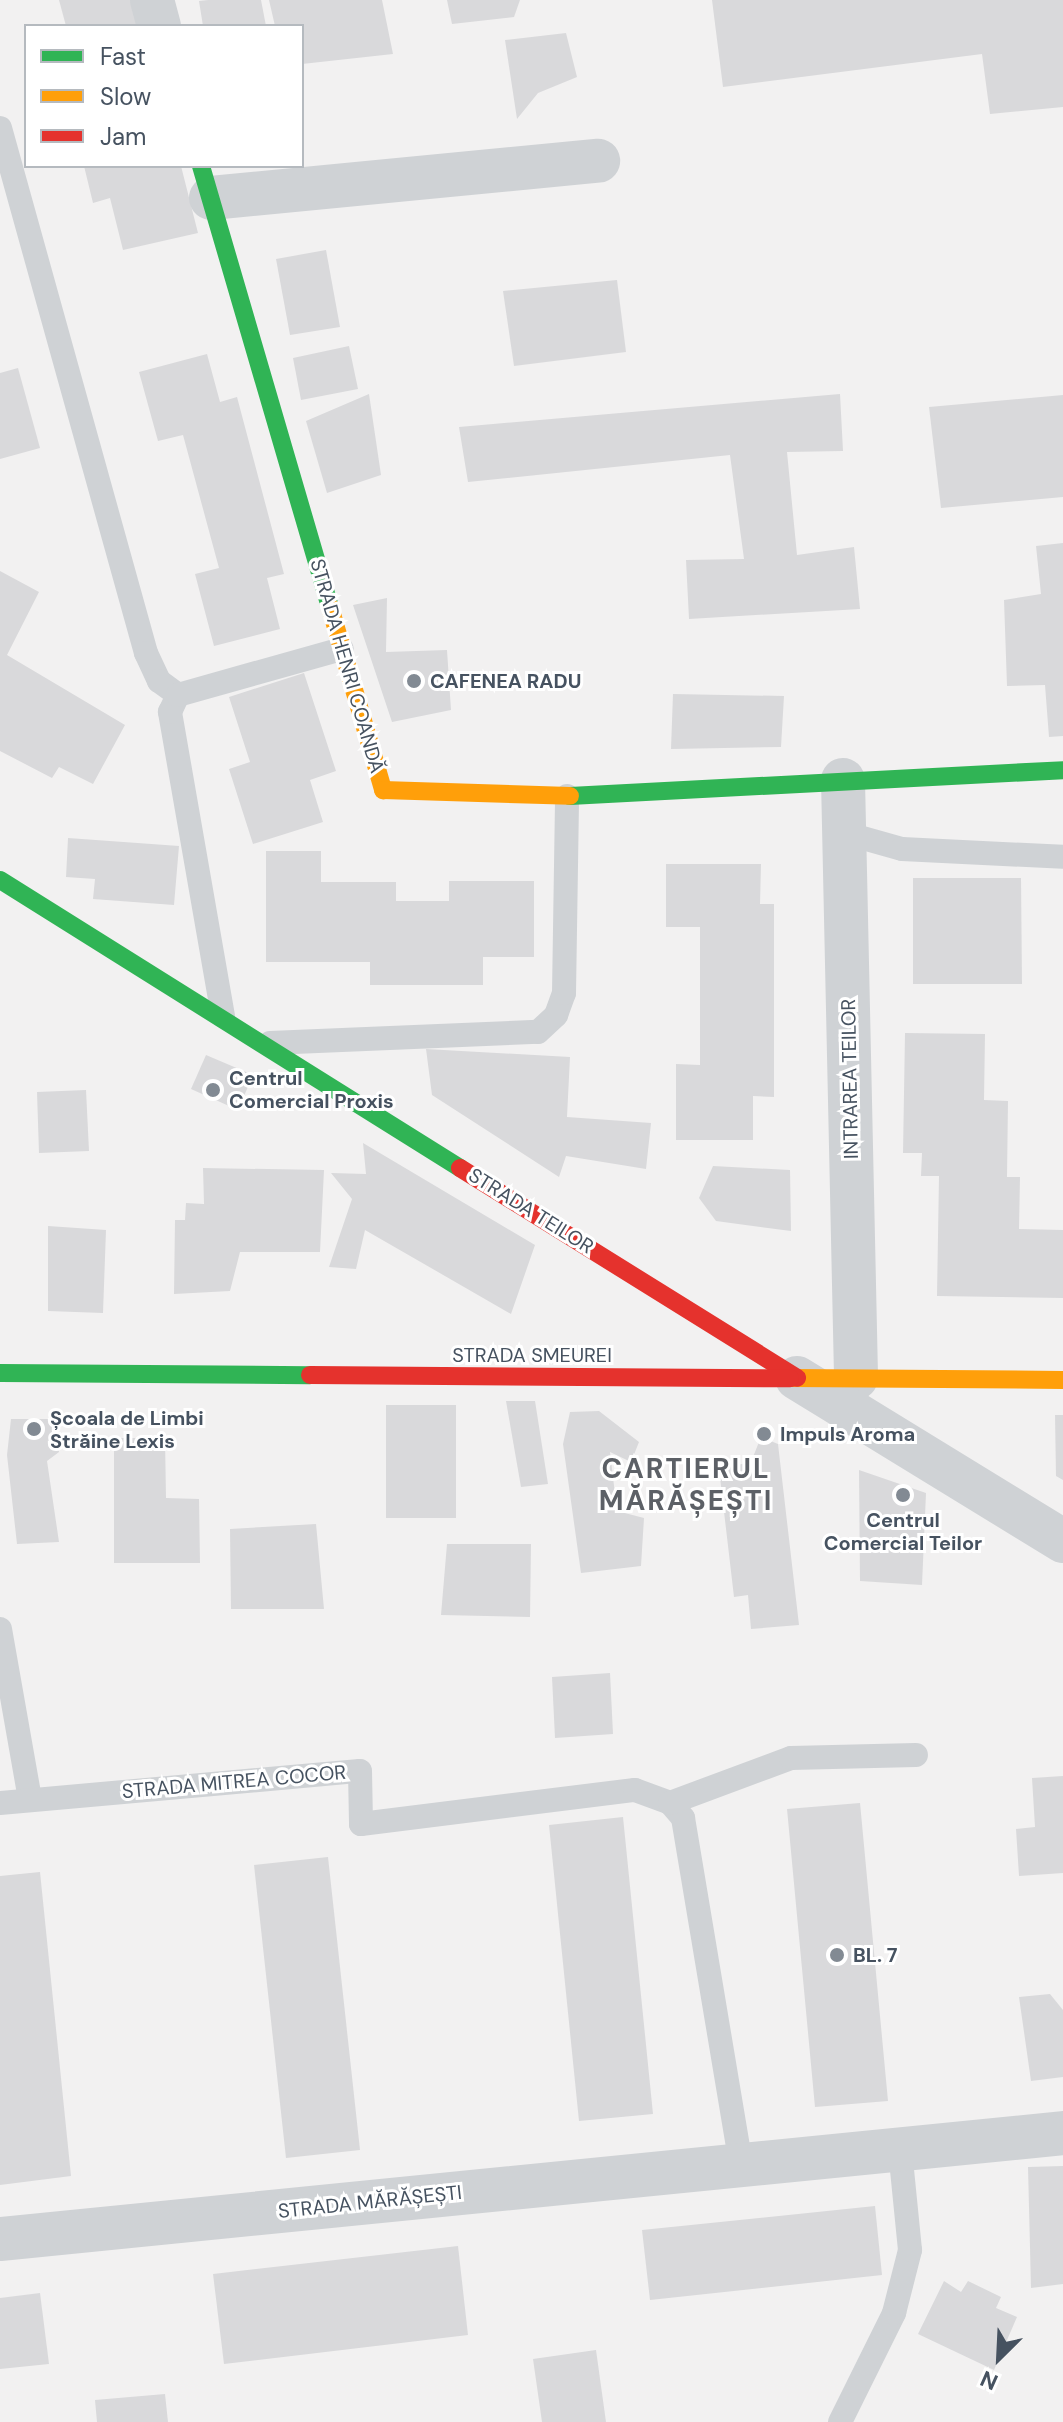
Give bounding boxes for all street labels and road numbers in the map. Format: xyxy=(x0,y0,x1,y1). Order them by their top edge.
street label: STRADA HENRI COANDĂ xyxy=(305,556,389,776)
street label: INTRAREA TEILOR xyxy=(837,999,863,1159)
street label: STRADA TEILOR xyxy=(464,1163,598,1259)
street label: STRADA SMEUREI xyxy=(452,1343,612,1367)
street label: STRADA MITREA COCOR xyxy=(121,1760,347,1804)
street label: STRADA MĂRĂȘEȘTI xyxy=(277,2180,463,2224)

